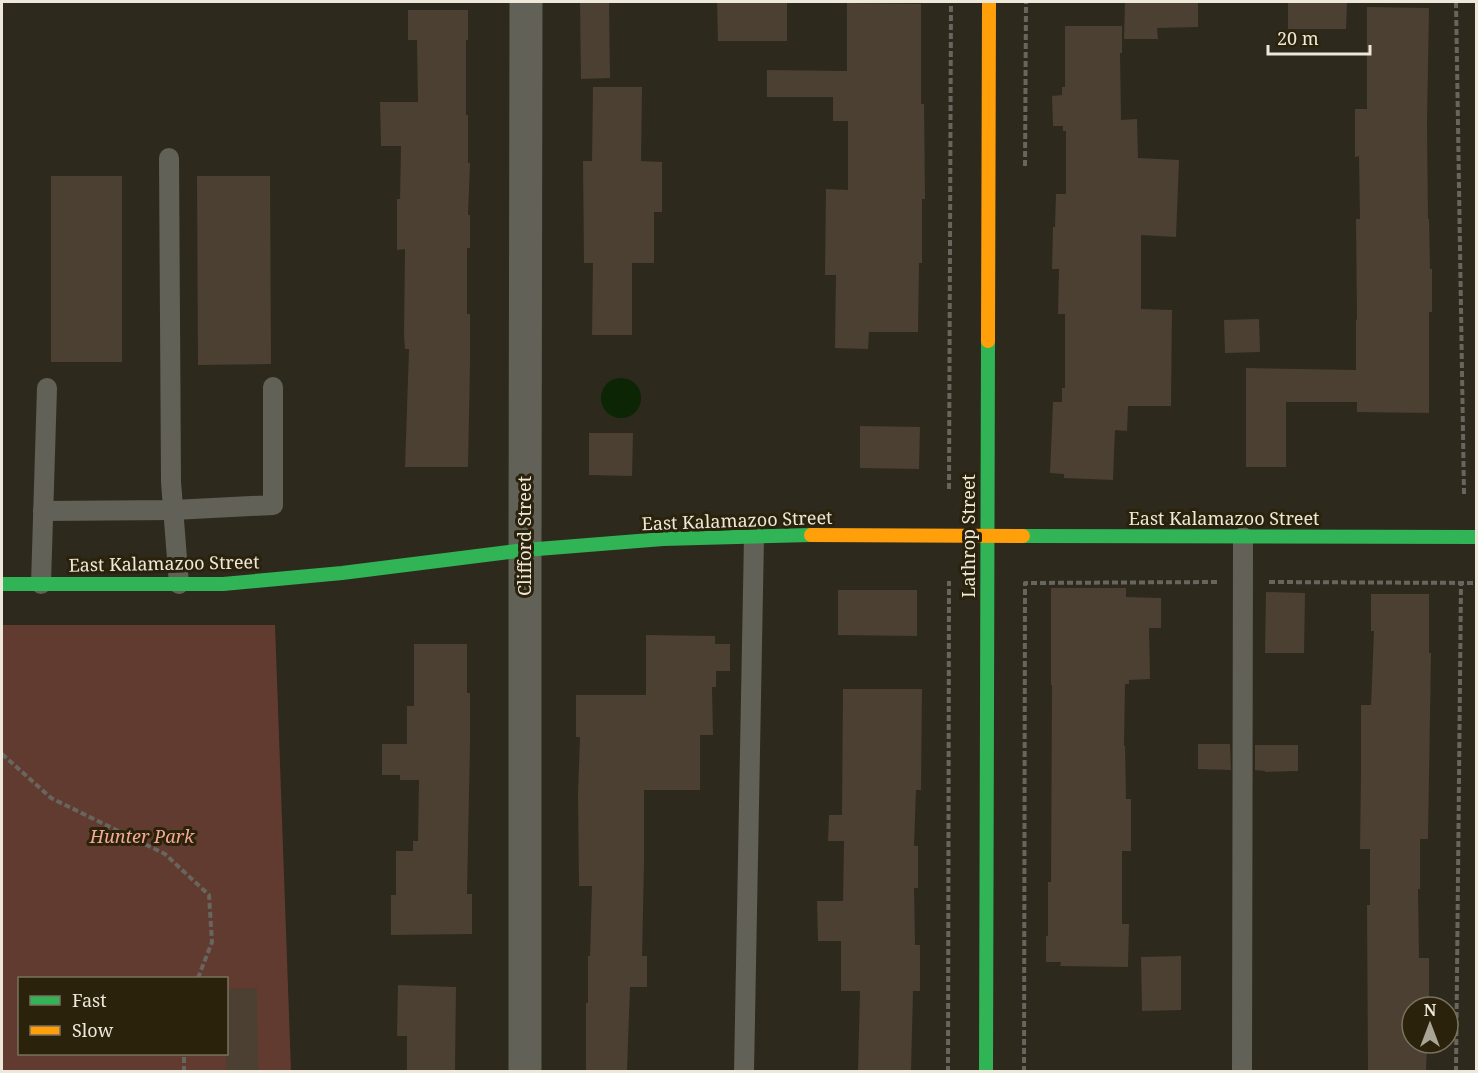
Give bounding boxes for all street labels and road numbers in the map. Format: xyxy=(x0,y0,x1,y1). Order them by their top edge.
street label: Lathrop Street xyxy=(956,474,980,598)
street label: Clifford Street xyxy=(512,476,536,596)
street label: East Kalamazoo Street xyxy=(641,505,833,535)
street label: East Kalamazoo Street xyxy=(1129,506,1319,530)
street label: East Kalamazoo Street xyxy=(68,549,260,577)

